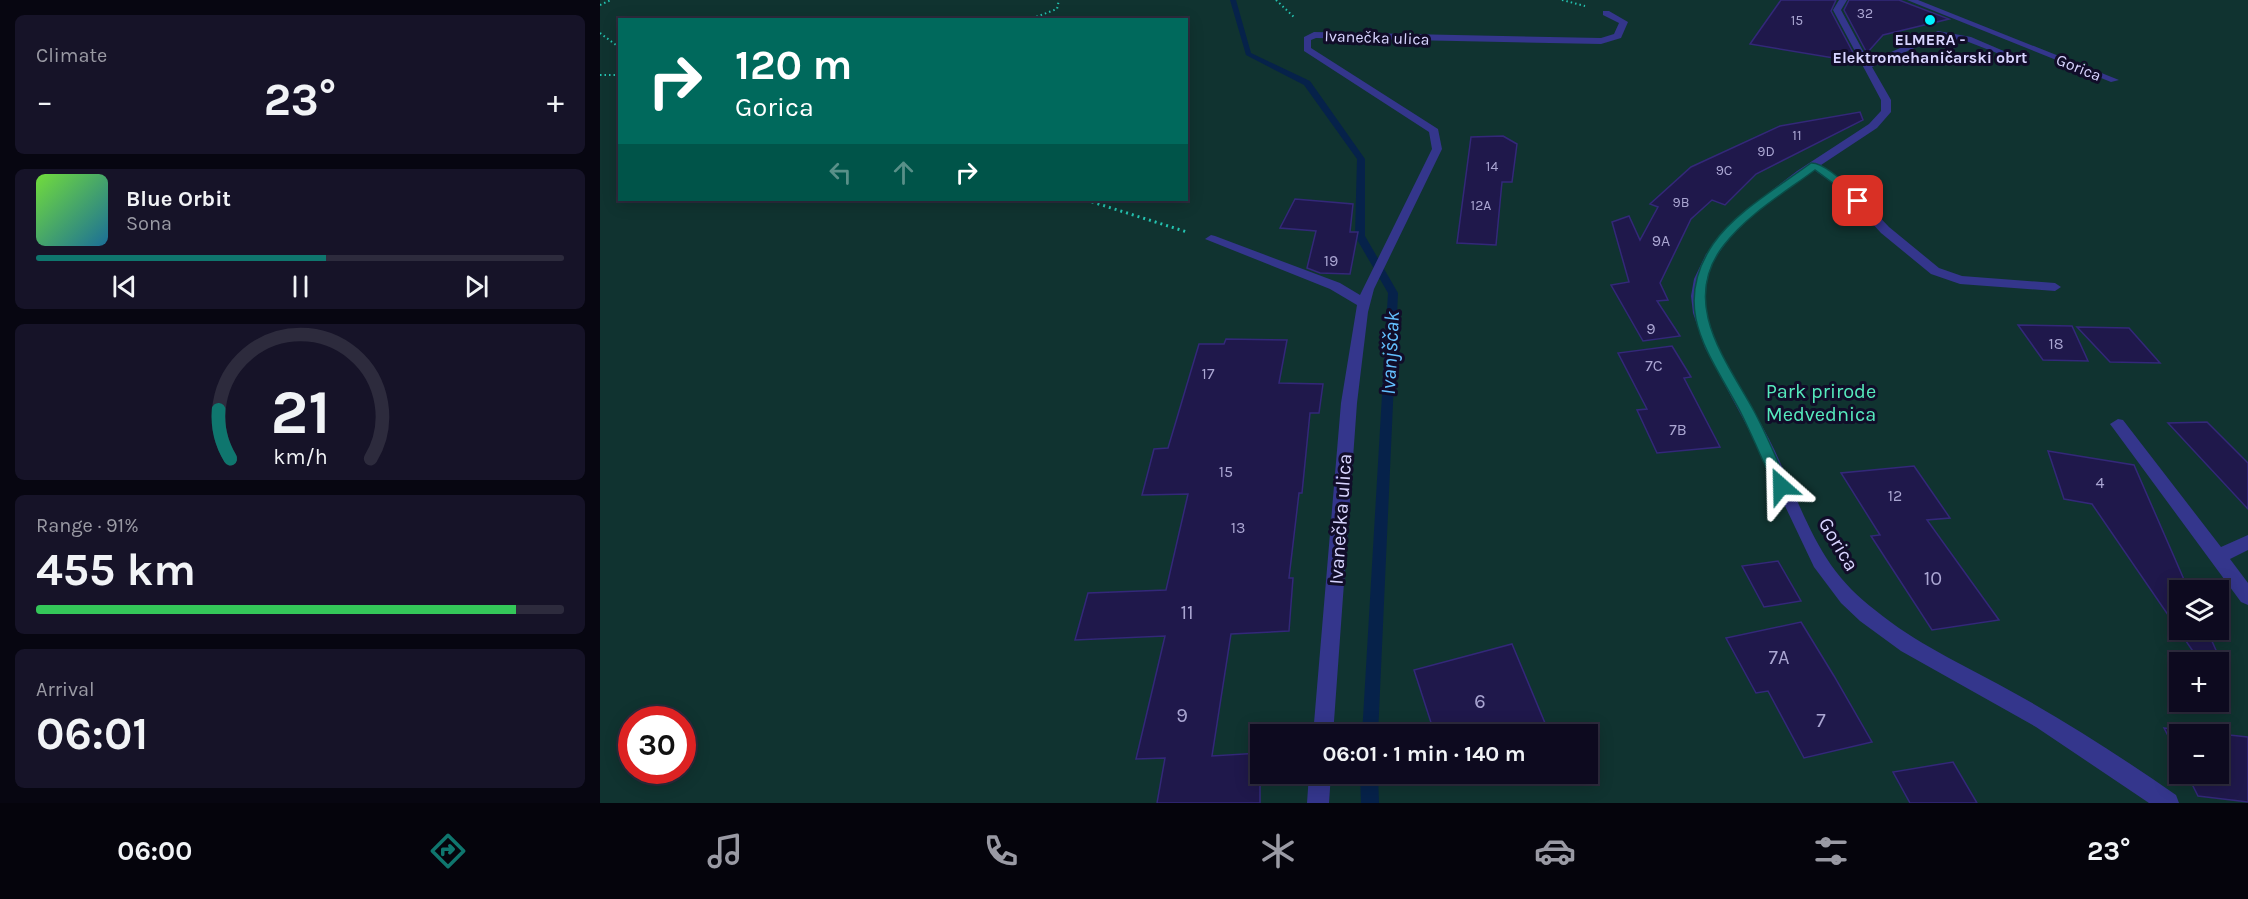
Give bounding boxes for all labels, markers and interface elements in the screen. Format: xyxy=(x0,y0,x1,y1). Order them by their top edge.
house number: 32 xyxy=(1857,5,1873,22)
house number: 15 xyxy=(1791,12,1803,29)
marker: ELMERA - Elektromehaničarski obrt xyxy=(1923,13,1937,27)
street label: Ivanečka ulica xyxy=(1324,26,1430,49)
place label: ELMERA - Elektromehaničarski obrt xyxy=(1833,30,2027,67)
text: 120 m xyxy=(735,40,852,90)
icon: right xyxy=(636,42,714,120)
text: Climate xyxy=(36,44,107,67)
street label: Gorica xyxy=(2054,50,2104,85)
text: 23° xyxy=(264,74,336,126)
text: − xyxy=(36,82,53,120)
text: + xyxy=(547,82,564,120)
text: Gorica xyxy=(735,91,814,123)
house number: 11 xyxy=(1792,127,1802,144)
house number: 9D xyxy=(1757,143,1775,160)
icon: left xyxy=(824,156,857,189)
icon: ahead xyxy=(887,156,920,189)
icon: right xyxy=(950,156,983,189)
house number: 14 xyxy=(1486,158,1498,175)
house number: 9C xyxy=(1716,162,1732,179)
pin xyxy=(1832,175,1883,226)
icon: arrive xyxy=(1841,184,1874,217)
text: Blue Orbit xyxy=(126,186,231,212)
house number: 9B xyxy=(1673,194,1689,211)
house number: 12A xyxy=(1471,197,1491,214)
text: Sona xyxy=(126,212,172,235)
house number: 9A xyxy=(1652,231,1670,250)
house number: 19 xyxy=(1324,251,1338,270)
icon: previous xyxy=(108,270,141,303)
icon: pause xyxy=(284,270,317,303)
icon: next xyxy=(460,270,493,303)
water label: Ivanjščak xyxy=(1376,310,1404,395)
house number: 9 xyxy=(1646,319,1656,338)
house number: 18 xyxy=(2048,334,2064,353)
house number: 7C xyxy=(1645,356,1663,375)
house number: 17 xyxy=(1202,364,1215,383)
text: 21 xyxy=(270,376,330,449)
park label: Park prirode Medvednica xyxy=(1766,380,1876,426)
house number: 7B xyxy=(1669,420,1687,439)
text: km/h xyxy=(273,444,327,469)
street label: Ivanečka ulica xyxy=(1324,453,1357,585)
position arrow xyxy=(1749,454,1813,518)
house number: 15 xyxy=(1219,462,1233,481)
house number: 4 xyxy=(2096,473,2105,492)
house number: 12 xyxy=(1888,486,1902,505)
street label: Gorica xyxy=(1814,513,1863,575)
text: Range · 91% xyxy=(36,514,139,537)
house number: 13 xyxy=(1231,518,1245,537)
text: 455 km xyxy=(36,544,196,596)
house number: 10 xyxy=(1924,567,1942,590)
map controls xyxy=(2169,580,2229,784)
button: layers xyxy=(2169,580,2229,640)
house number: 11 xyxy=(1180,601,1194,624)
house number: 7A xyxy=(1769,646,1789,669)
button: + xyxy=(2169,652,2229,712)
text: Arrival xyxy=(36,678,95,701)
house number: 6 xyxy=(1474,690,1486,713)
house number: 9 xyxy=(1176,704,1188,727)
speed limit sign: 30 xyxy=(618,706,696,784)
text: 06:01 xyxy=(36,708,148,760)
house number: 7 xyxy=(1816,709,1826,732)
button: − xyxy=(2169,724,2229,784)
text: 06:01 · 1 min · 140 m xyxy=(1322,741,1526,767)
icon: directions xyxy=(427,830,469,872)
icon: music xyxy=(704,830,746,872)
icon: phone xyxy=(980,830,1022,872)
icon: climate xyxy=(1257,830,1299,872)
icon: car xyxy=(1534,830,1576,872)
icon: filters xyxy=(1810,830,1852,872)
text: 06:00 xyxy=(117,835,192,867)
text: 23° xyxy=(2087,835,2131,867)

